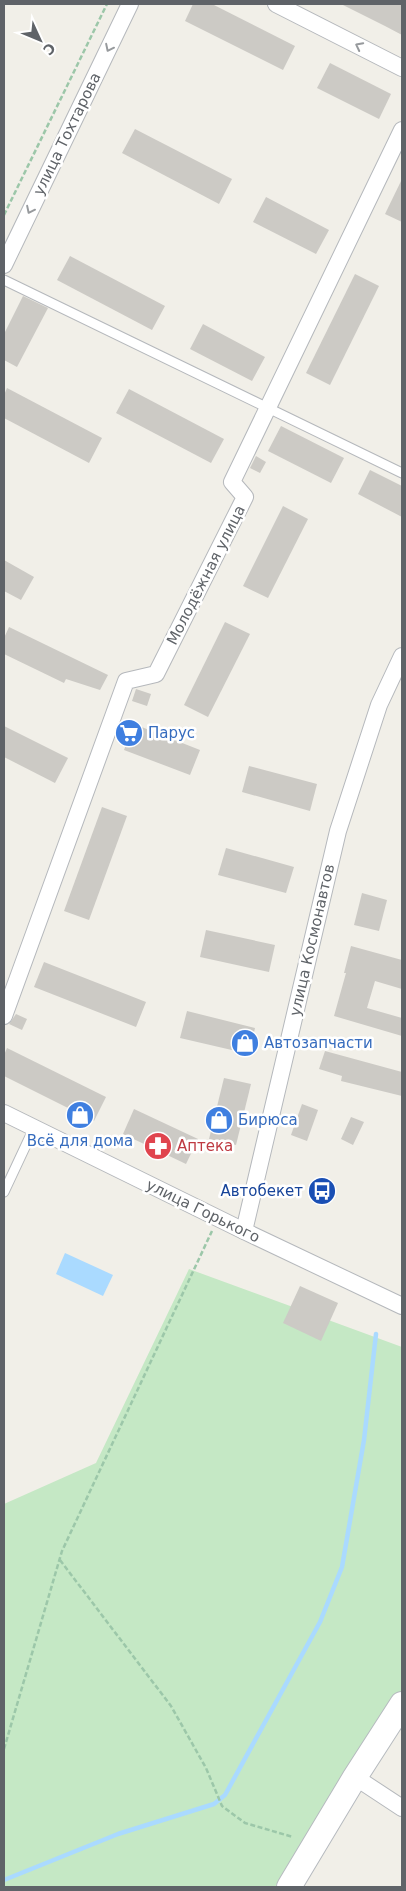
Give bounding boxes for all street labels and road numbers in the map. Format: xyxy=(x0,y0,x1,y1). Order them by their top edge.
street label: улица Тохтарова xyxy=(29,70,105,198)
street label: Молодёжная улица xyxy=(163,502,249,648)
street label: улица Космонавтов xyxy=(286,862,338,1018)
street label: улица Горького xyxy=(143,1176,263,1246)

